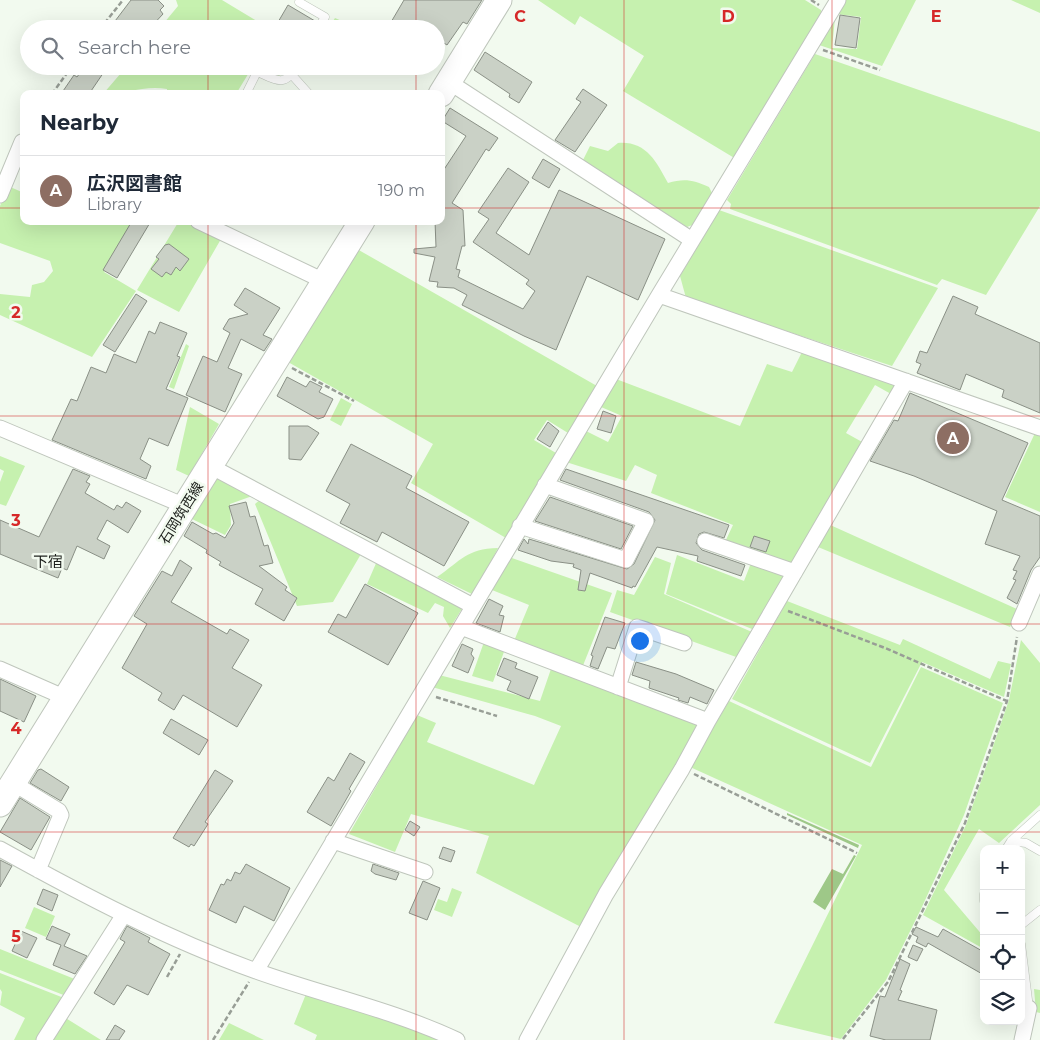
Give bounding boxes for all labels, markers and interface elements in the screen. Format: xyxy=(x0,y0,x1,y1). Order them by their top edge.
text: C xyxy=(514,7,526,26)
text: D xyxy=(721,7,735,26)
text: E xyxy=(931,7,941,26)
search box xyxy=(20,20,445,75)
icon: search xyxy=(38,34,66,62)
text: Search here xyxy=(78,36,191,59)
text: Nearby xyxy=(40,110,119,135)
text: 広沢図書館 xyxy=(87,172,182,195)
text: A xyxy=(50,181,62,200)
text: 190 m xyxy=(378,181,425,200)
text: Library xyxy=(87,195,142,214)
text: 2 xyxy=(11,303,21,322)
pin: A xyxy=(937,419,969,457)
street label: 石岡筑西線 xyxy=(155,479,207,547)
text: 3 xyxy=(10,511,21,530)
district label: 下宿 xyxy=(33,552,63,571)
your location xyxy=(627,628,653,654)
text: 4 xyxy=(10,719,22,738)
map controls xyxy=(980,845,1025,1025)
button: + xyxy=(980,845,1025,890)
button: − xyxy=(980,890,1025,935)
text: 5 xyxy=(11,927,21,946)
button: locate xyxy=(980,935,1025,980)
button: layers xyxy=(980,980,1025,1025)

